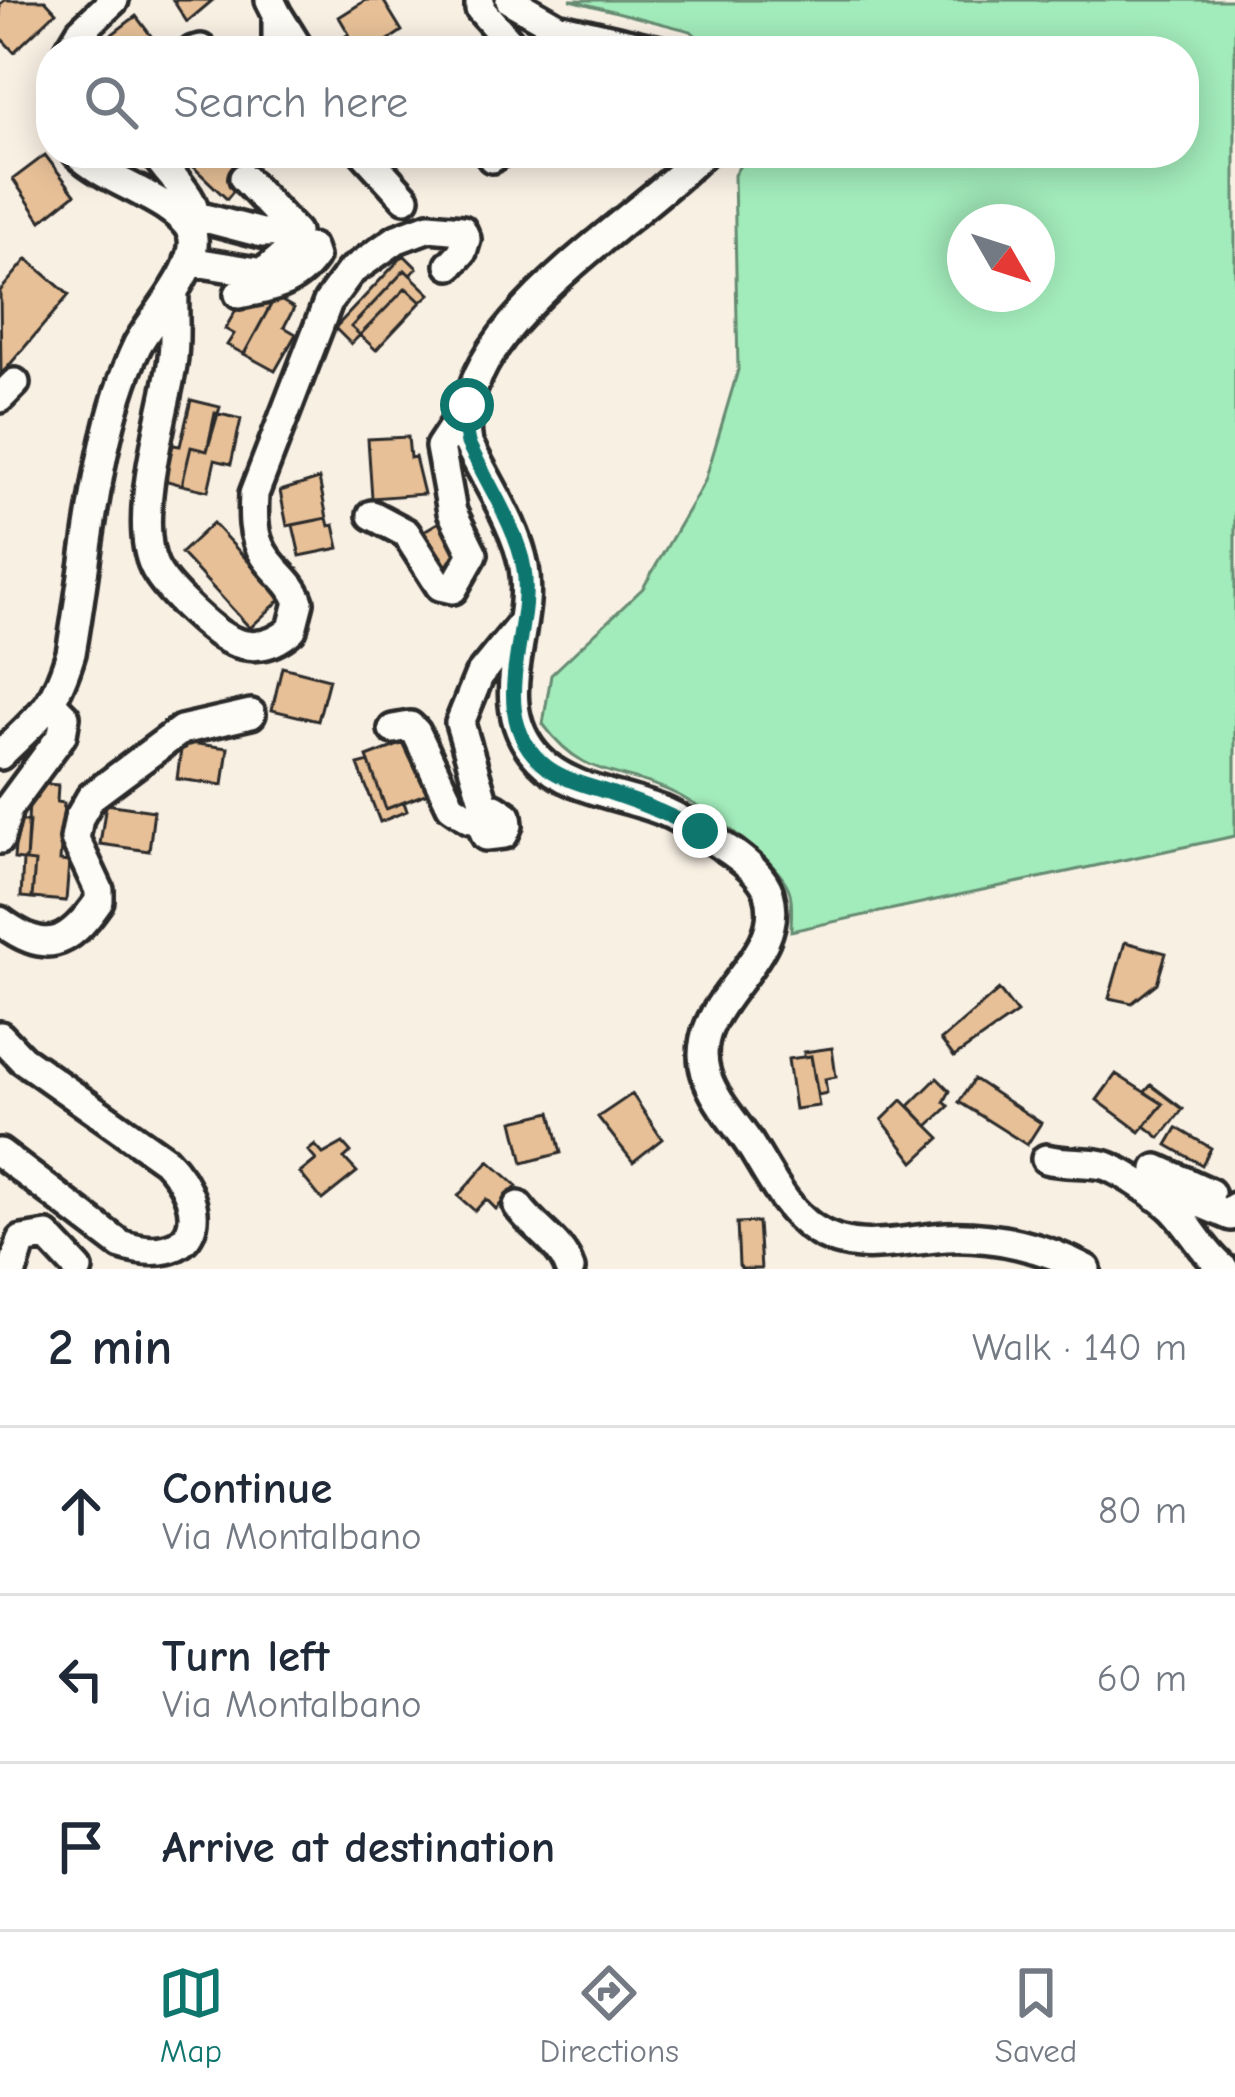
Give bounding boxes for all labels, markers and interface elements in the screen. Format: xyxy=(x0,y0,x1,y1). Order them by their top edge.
search box xyxy=(36,36,1199,168)
icon: search xyxy=(78,69,144,135)
text: Search here xyxy=(174,76,408,128)
north arrow xyxy=(947,204,1055,312)
route start xyxy=(440,378,494,432)
route end xyxy=(673,804,727,858)
text: 2 min xyxy=(48,1318,172,1377)
text: Walk · 140 m xyxy=(972,1325,1187,1370)
text: Continue xyxy=(162,1462,332,1514)
icon: ahead xyxy=(48,1478,114,1544)
text: 80 m xyxy=(1098,1488,1187,1533)
text: Via Montalbano xyxy=(162,1514,422,1559)
text: Turn left xyxy=(162,1630,329,1682)
icon: left xyxy=(48,1646,114,1712)
text: 60 m xyxy=(1097,1656,1187,1701)
text: Via Montalbano xyxy=(162,1682,422,1727)
icon: arrive xyxy=(48,1814,114,1880)
text: Arrive at destination xyxy=(162,1821,555,1873)
tab: Map xyxy=(158,1960,224,2070)
tab: Directions xyxy=(540,1960,679,2070)
tab: Saved xyxy=(995,1960,1077,2070)

